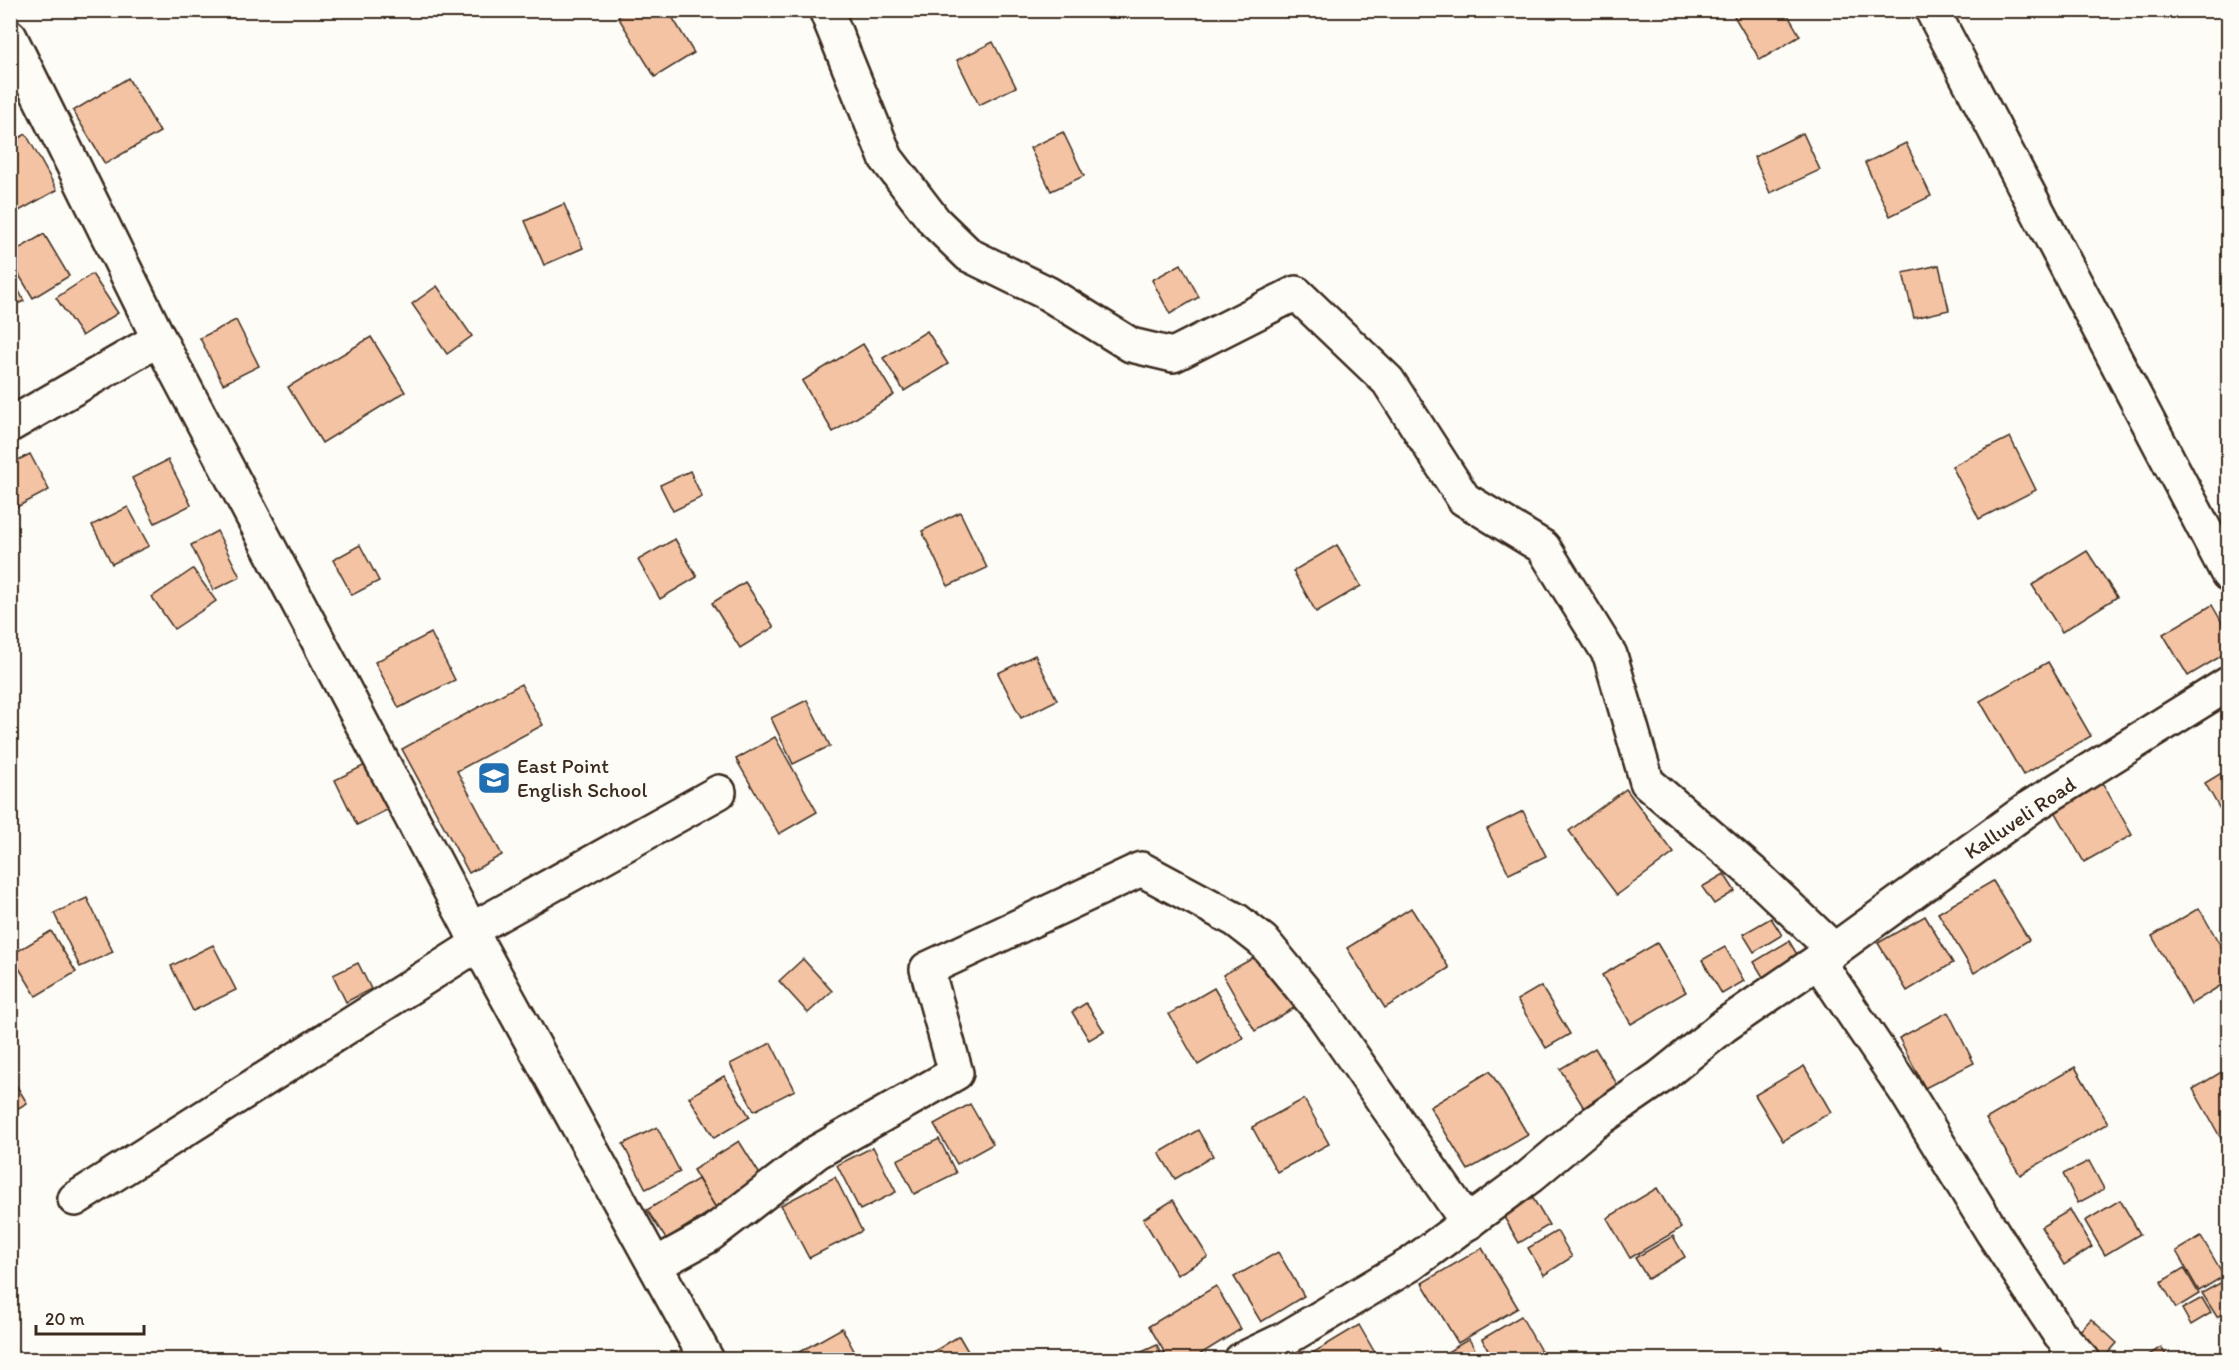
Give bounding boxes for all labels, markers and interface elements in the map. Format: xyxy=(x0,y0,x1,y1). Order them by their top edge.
place label: East Point English School xyxy=(517,753,648,802)
school or university icon: East Point English School xyxy=(476,760,512,796)
street label: Kalluveli Road xyxy=(1959,771,2080,864)
scale bar xyxy=(36,1298,144,1336)
text: 20 m xyxy=(45,1308,85,1330)

